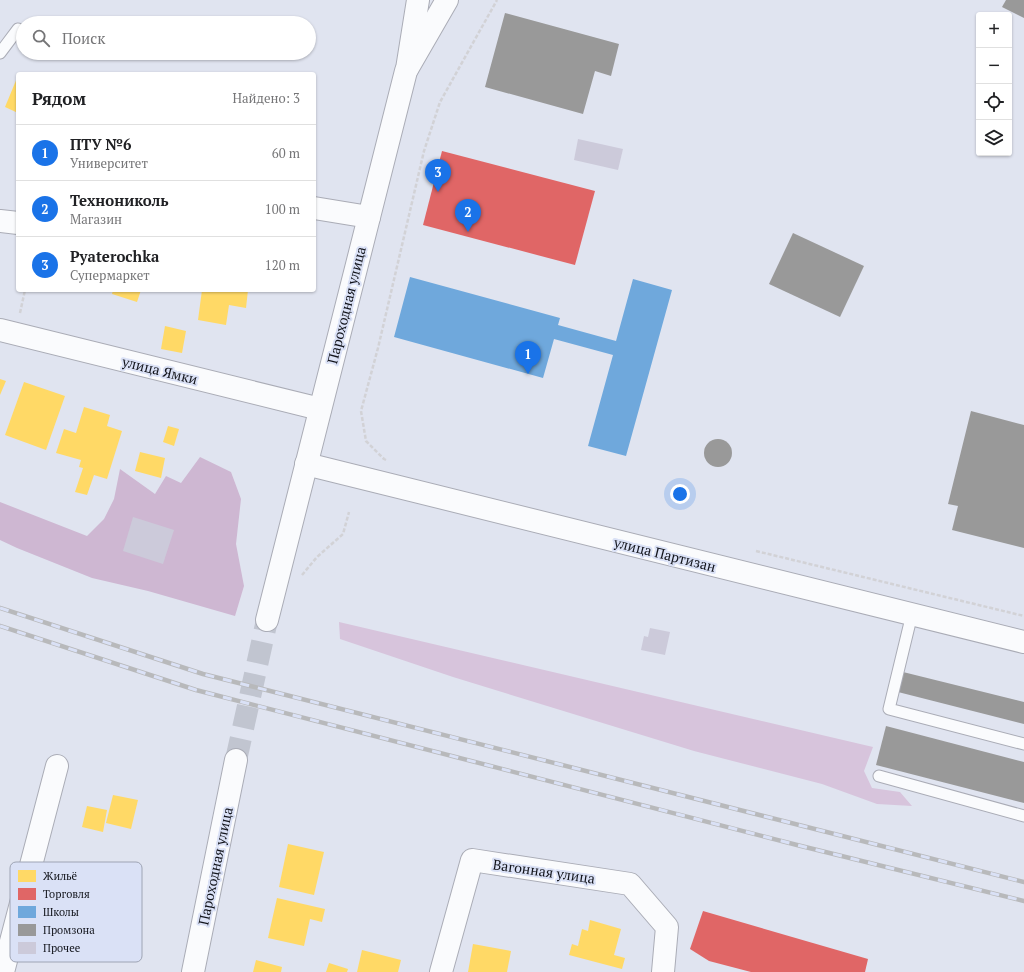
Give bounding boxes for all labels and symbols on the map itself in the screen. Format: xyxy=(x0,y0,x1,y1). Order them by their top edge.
pin: 3 xyxy=(425,159,451,192)
pin: 2 xyxy=(455,199,481,232)
street label: Пароходная улица xyxy=(322,244,370,366)
pin: 1 xyxy=(515,341,541,374)
street label: улица Ямки xyxy=(119,351,200,389)
your location xyxy=(670,484,690,504)
street label: улица Партизан xyxy=(611,532,718,576)
street label: Пароходная улица xyxy=(193,805,237,927)
street label: Вагонная улица xyxy=(492,854,596,888)
legend xyxy=(10,862,142,962)
text: Жильё xyxy=(43,869,78,883)
text: Торговля xyxy=(43,887,90,901)
text: Школы xyxy=(43,905,79,919)
text: Промзона xyxy=(43,923,95,937)
text: Прочее xyxy=(43,941,81,955)

